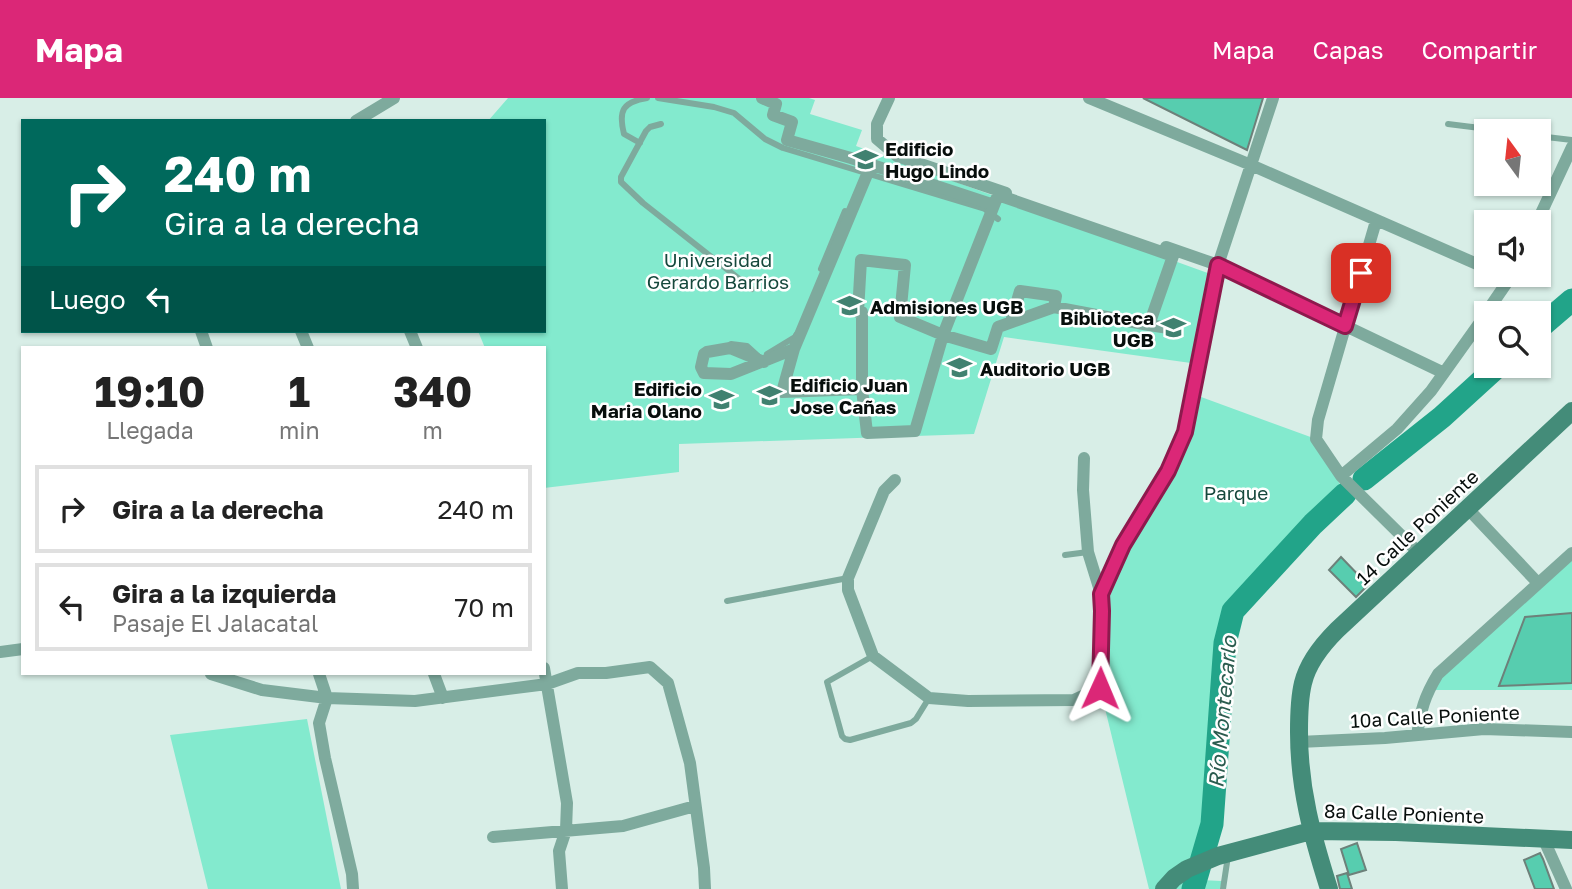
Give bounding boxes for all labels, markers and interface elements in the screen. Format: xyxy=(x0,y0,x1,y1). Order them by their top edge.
text: Mapa xyxy=(35,30,123,69)
text: Mapa xyxy=(1212,35,1275,64)
text: Capas xyxy=(1313,35,1383,64)
text: Compartir xyxy=(1421,35,1537,64)
north arrow xyxy=(1474,119,1550,196)
map controls xyxy=(1474,119,1551,378)
place label: Edificio Hugo Lindo xyxy=(885,137,989,182)
text: 240 m xyxy=(164,144,312,203)
school or university icon: Edificio Hugo Lindo xyxy=(851,145,879,173)
icon: right xyxy=(49,147,140,238)
text: Gira a la derecha xyxy=(164,204,420,242)
button: sound xyxy=(1474,210,1551,287)
pin xyxy=(1331,243,1391,303)
park label: Universidad Gerardo Barrios xyxy=(647,248,789,293)
icon: arrive xyxy=(1342,254,1380,292)
icon: left xyxy=(140,280,178,318)
text: Luego xyxy=(49,284,126,315)
school or university icon: Admisiones UGB xyxy=(836,292,864,320)
place label: Admisiones UGB xyxy=(870,295,1023,318)
button: search xyxy=(1474,301,1551,378)
place label: Biblioteca UGB xyxy=(1060,306,1154,351)
school or university icon: Biblioteca UGB xyxy=(1160,314,1188,342)
school or university icon: Auditorio UGB xyxy=(946,354,974,382)
place label: Auditorio UGB xyxy=(980,357,1110,380)
text: 19:10 xyxy=(95,366,205,416)
text: 1 xyxy=(288,366,310,416)
text: 340 xyxy=(393,366,472,416)
place label: Edificio Juan Jose Cañas xyxy=(790,373,908,418)
place label: Edificio Maria Olano xyxy=(591,377,702,422)
school or university icon: Edificio Juan Jose Cañas xyxy=(756,381,784,409)
school or university icon: Edificio Maria Olano xyxy=(708,385,736,413)
text: Llegada xyxy=(106,416,194,444)
text: min xyxy=(279,416,320,444)
text: m xyxy=(423,416,443,444)
street label: 14 Calle Poniente xyxy=(1351,465,1483,589)
park label: Parque xyxy=(1204,481,1268,504)
icon: right xyxy=(53,490,91,528)
text: Gira a la derecha xyxy=(112,494,324,525)
text: 240 m xyxy=(437,494,514,525)
text: Gira a la izquierda xyxy=(112,578,336,609)
icon: left xyxy=(53,588,91,626)
text: 70 m xyxy=(455,592,514,623)
text: Pasaje El Jalacatal xyxy=(112,609,318,637)
water label: Río Montecarlo xyxy=(1202,634,1242,789)
position arrow xyxy=(1063,651,1137,725)
street label: 10a Calle Poniente xyxy=(1350,700,1520,732)
street label: 8a Calle Poniente xyxy=(1324,799,1484,827)

